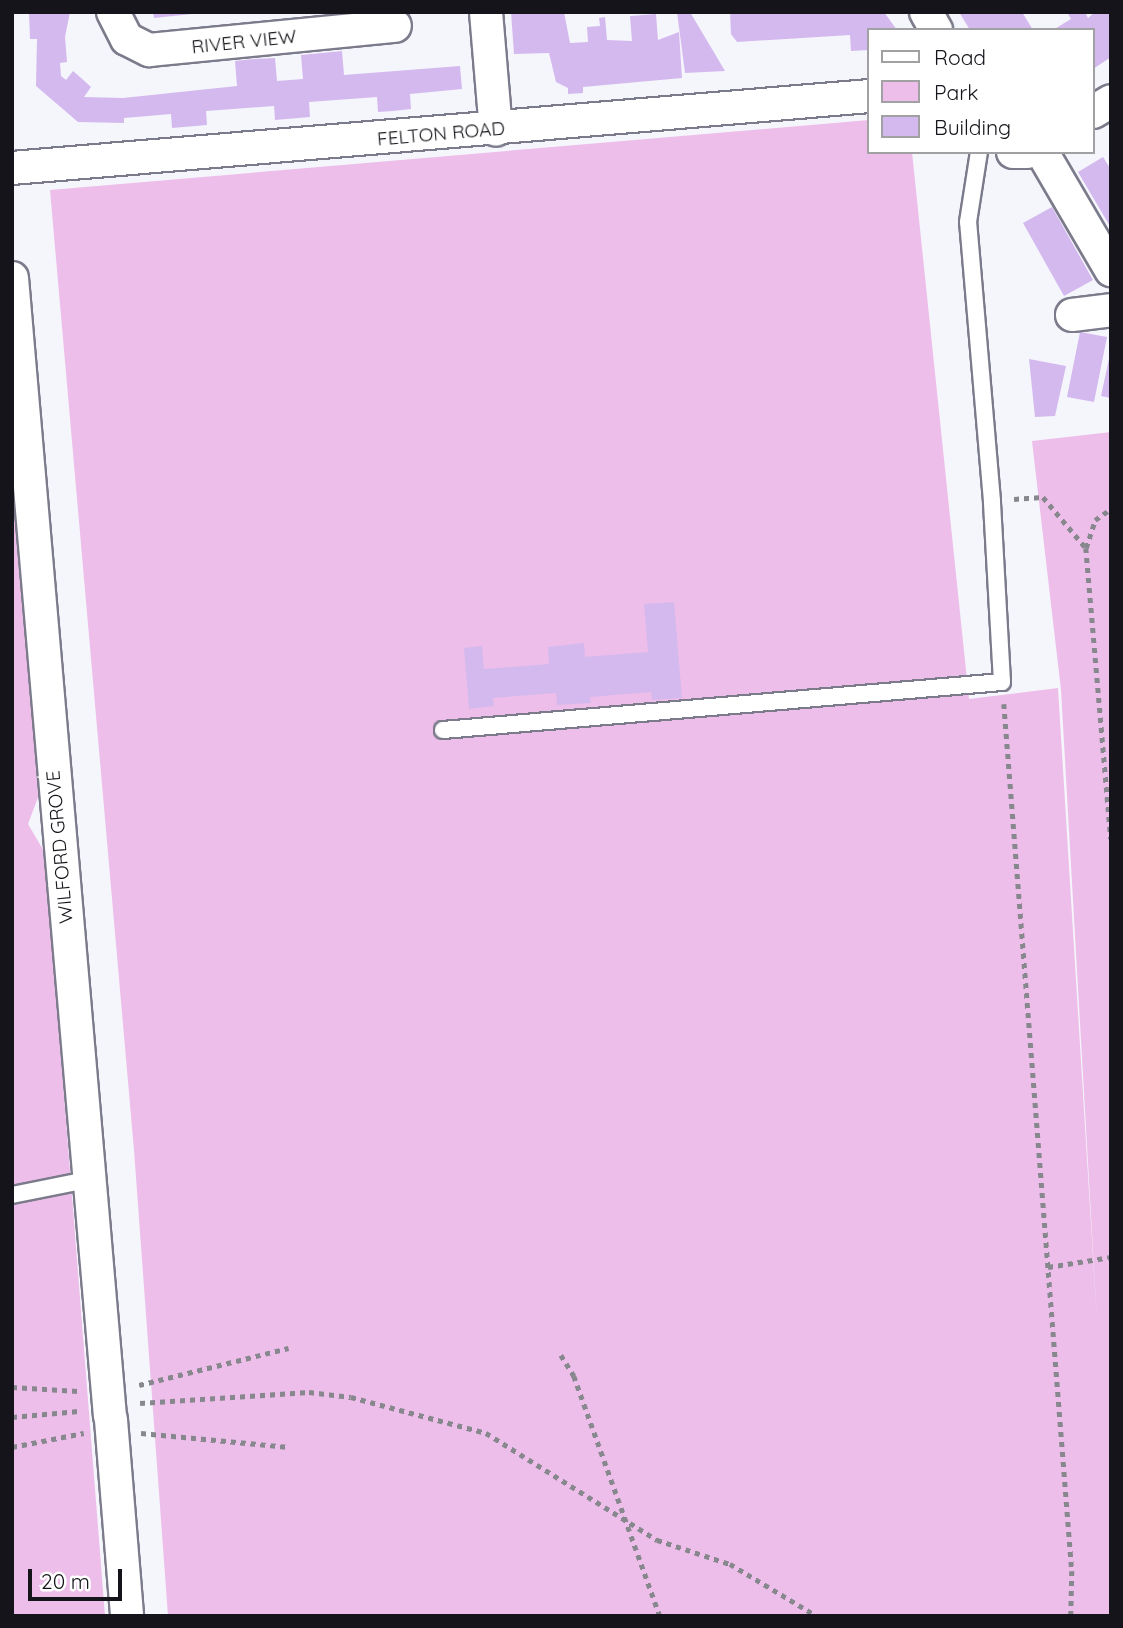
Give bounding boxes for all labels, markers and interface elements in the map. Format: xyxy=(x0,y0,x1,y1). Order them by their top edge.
street label: RIVER VIEW xyxy=(190,25,298,59)
legend xyxy=(867,28,1095,154)
text: Road xyxy=(934,44,986,70)
text: Park xyxy=(934,79,978,105)
text: Building xyxy=(934,114,1011,140)
street label: FELTON ROAD xyxy=(376,117,506,151)
street label: WILFORD GROVE xyxy=(42,770,78,924)
scale bar xyxy=(32,1554,126,1598)
text: 20 m xyxy=(41,1568,90,1594)

